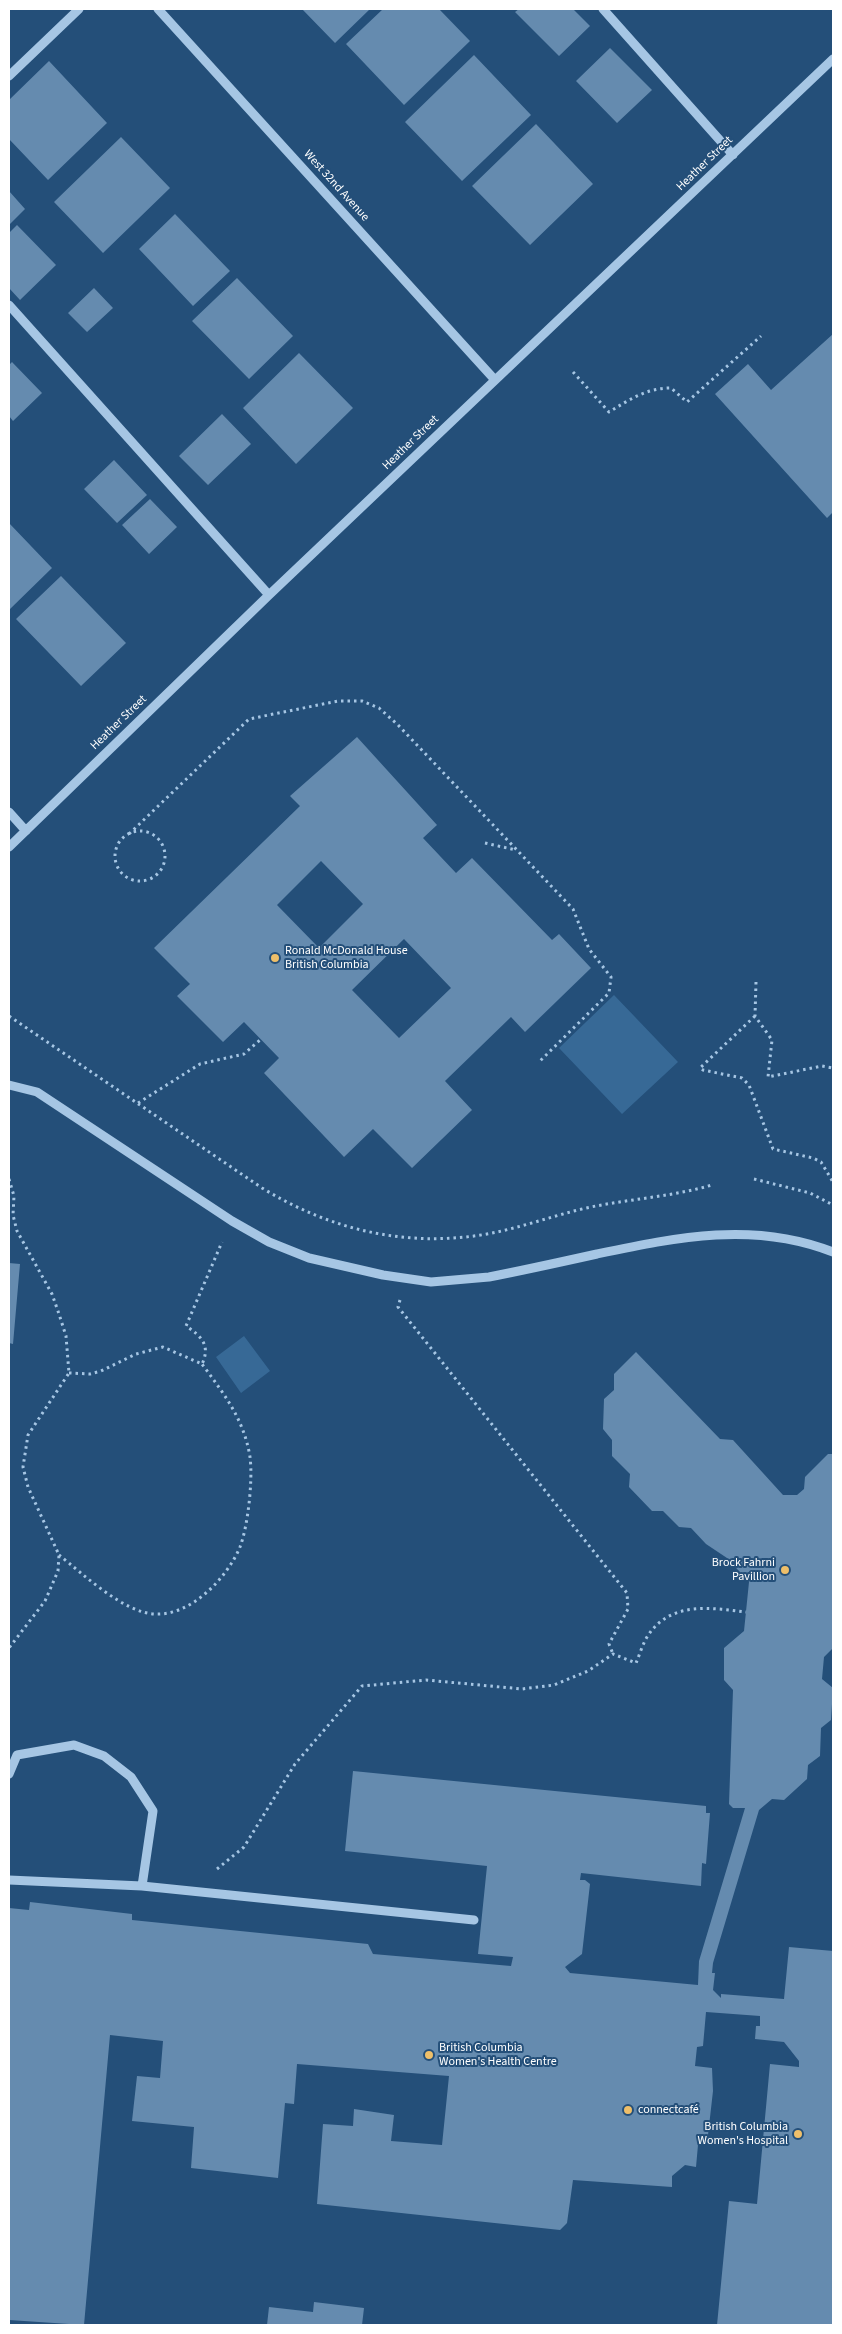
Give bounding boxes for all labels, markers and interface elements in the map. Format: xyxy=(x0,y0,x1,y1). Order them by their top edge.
street label: Heather Street xyxy=(674,134,736,194)
street label: West 32nd Avenue xyxy=(300,147,372,225)
street label: Heather Street xyxy=(380,413,442,473)
street label: Heather Street xyxy=(88,693,150,753)
place label: Ronald McDonald House British Columbia xyxy=(285,944,408,972)
marker: Ronald McDonald House British Columbia xyxy=(269,952,281,964)
place label: Brock Fahrni Pavillion xyxy=(712,1556,775,1584)
marker: Brock Fahrni Pavillion xyxy=(779,1564,791,1576)
place label: British Columbia Women's Health Centre xyxy=(439,2041,557,2069)
marker: British Columbia Women's Health Centre xyxy=(423,2049,435,2061)
place label: connectcafé xyxy=(638,2103,699,2117)
marker: connectcafé xyxy=(622,2104,634,2116)
place label: British Columbia Women's Hospital xyxy=(698,2120,788,2148)
marker: British Columbia Women's Hospital xyxy=(792,2128,804,2140)

